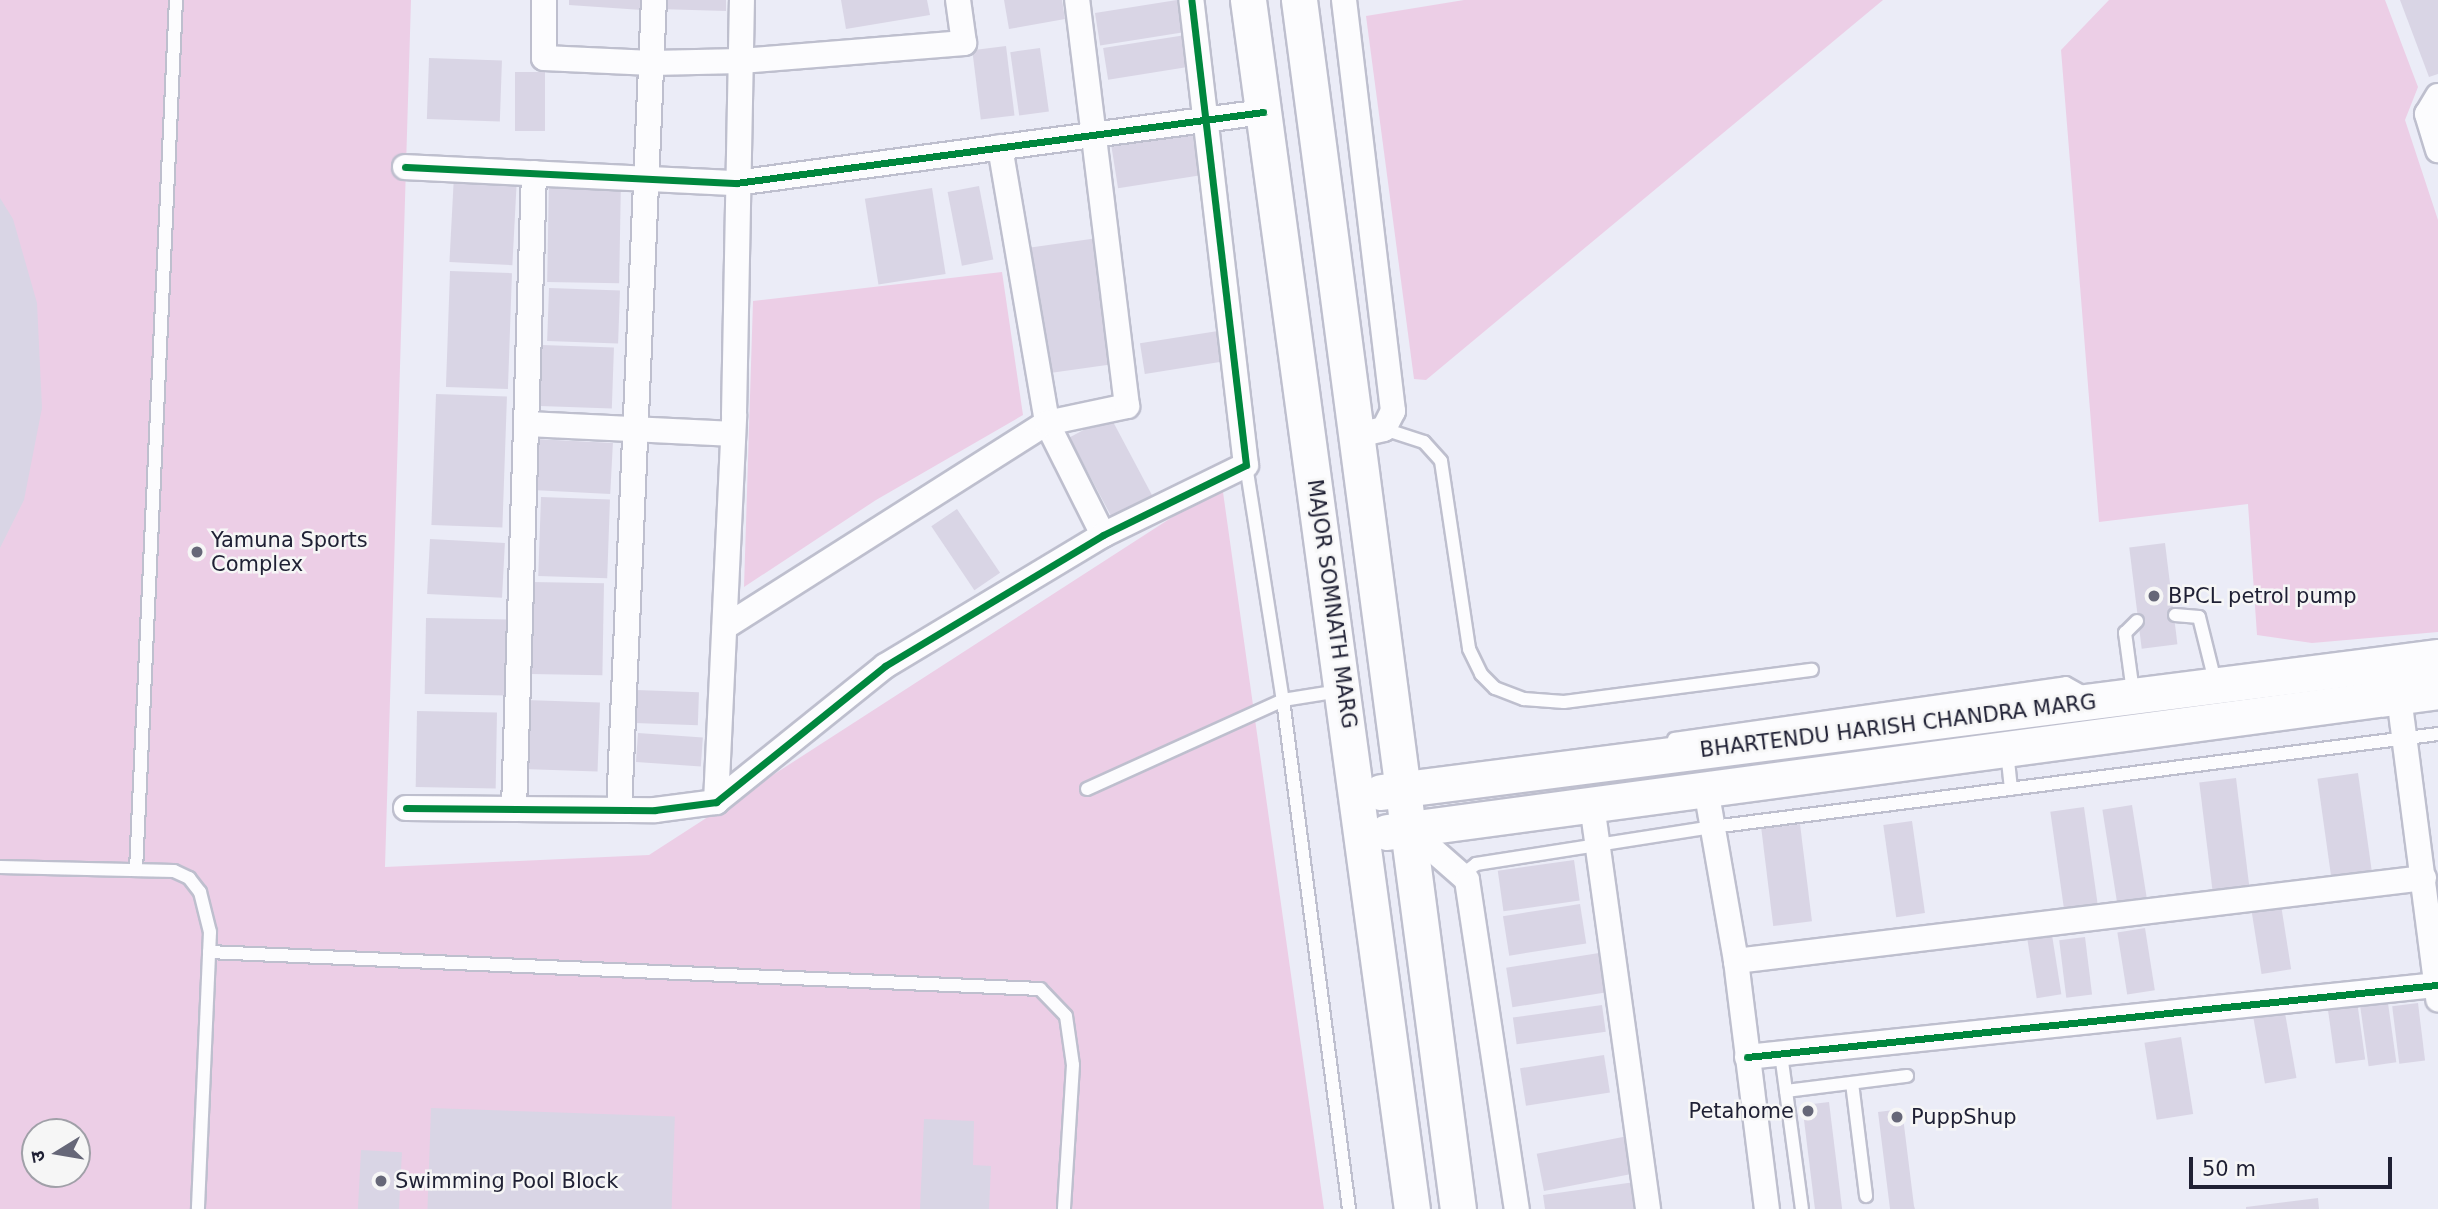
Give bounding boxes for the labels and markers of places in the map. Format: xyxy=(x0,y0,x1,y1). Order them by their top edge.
place label: Yamuna Sports Complex xyxy=(211,527,368,577)
marker: Yamuna Sports Complex xyxy=(189,544,205,560)
place label: BPCL petrol pump xyxy=(2168,583,2357,609)
marker: BPCL petrol pump xyxy=(2146,588,2162,604)
place label: Petahome xyxy=(1689,1098,1794,1124)
marker: Petahome xyxy=(1800,1103,1816,1119)
place label: PuppShup xyxy=(1911,1104,2017,1130)
marker: PuppShup xyxy=(1889,1109,1905,1125)
place label: Swimming Pool Block xyxy=(395,1168,618,1194)
marker: Swimming Pool Block xyxy=(373,1173,389,1189)

